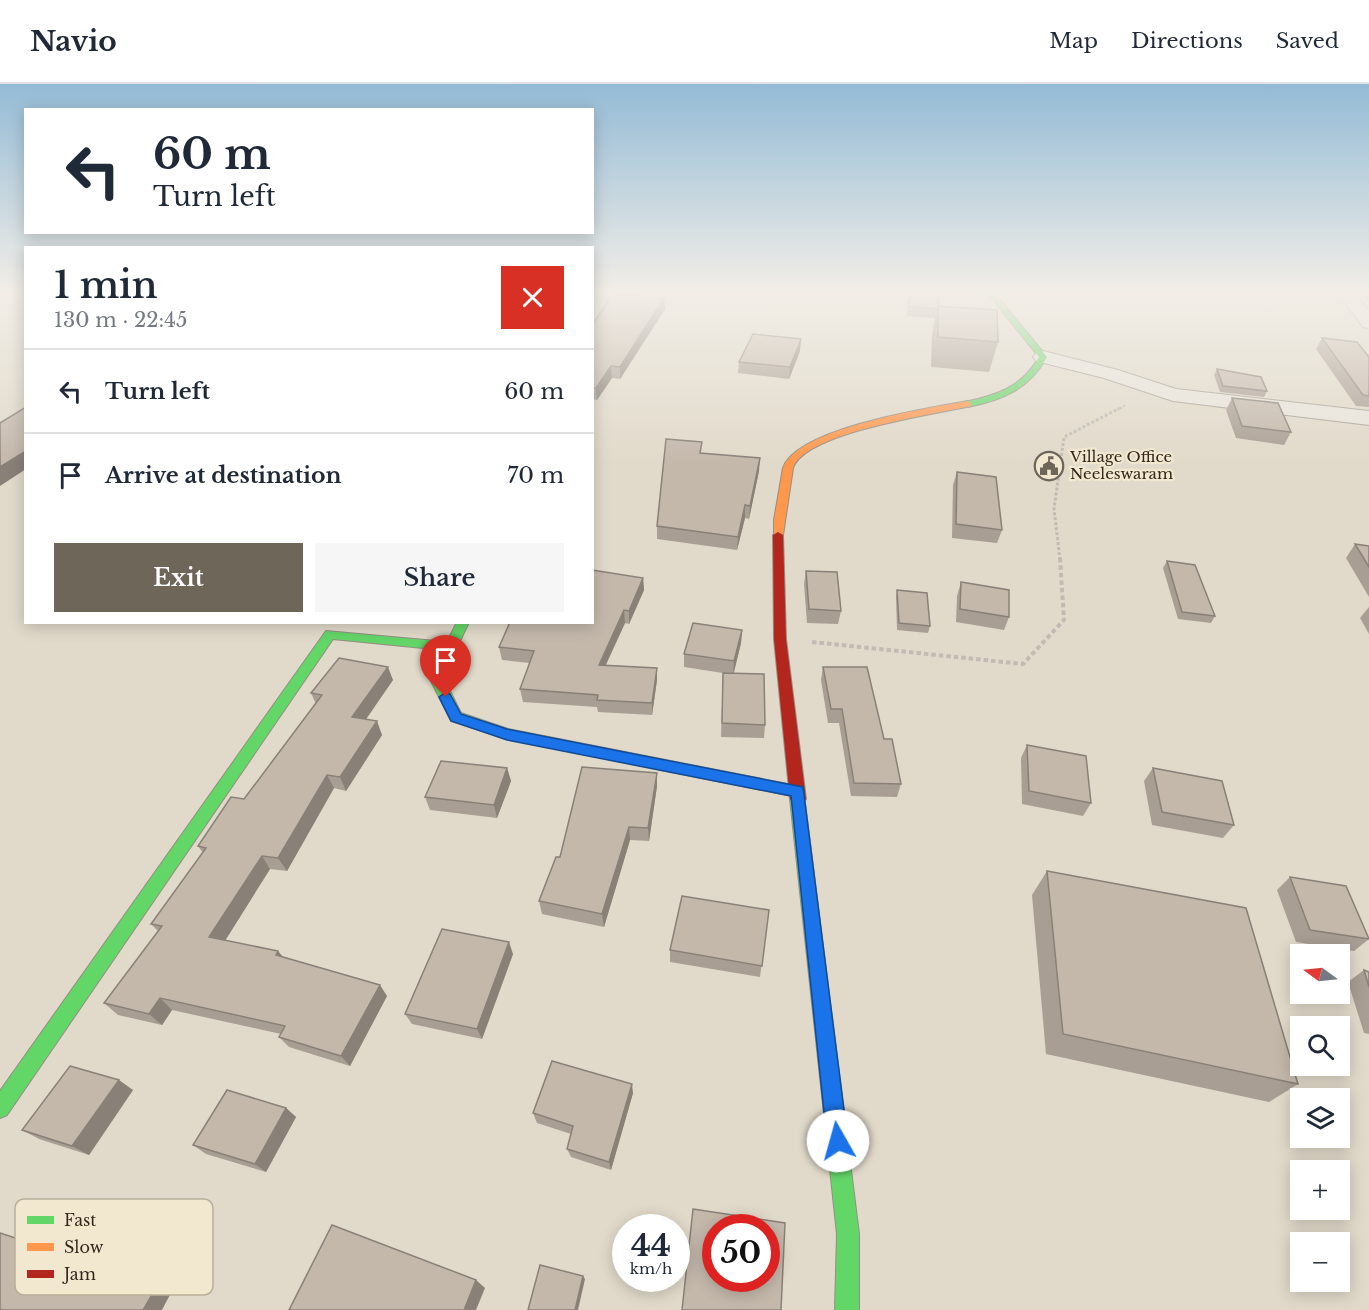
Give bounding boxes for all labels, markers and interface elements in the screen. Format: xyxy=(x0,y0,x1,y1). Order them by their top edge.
text: Navio xyxy=(30,24,117,59)
text: Map xyxy=(1049,28,1098,54)
text: Directions xyxy=(1131,28,1243,54)
text: Saved xyxy=(1276,28,1339,54)
text: 60 m xyxy=(153,128,271,180)
icon: left xyxy=(54,132,132,210)
text: Turn left xyxy=(153,180,276,213)
text: 1 min xyxy=(54,263,158,308)
button: close xyxy=(501,266,564,329)
text: 130 m · 22:45 xyxy=(54,308,187,332)
icon: left xyxy=(54,375,87,408)
text: Turn left xyxy=(105,378,210,405)
text: 60 m xyxy=(504,378,564,405)
place label: Village Office Neeleswaram xyxy=(1069,447,1173,483)
public building icon: Village Office Neeleswaram xyxy=(1033,450,1065,482)
icon: arrive xyxy=(54,459,87,492)
text: Arrive at destination xyxy=(105,462,342,489)
text: 70 m xyxy=(507,462,564,489)
button: Exit xyxy=(54,543,303,612)
button: Share xyxy=(315,543,564,612)
pin xyxy=(420,635,471,697)
icon: arrive xyxy=(429,644,462,677)
north arrow xyxy=(1290,944,1350,1004)
map controls xyxy=(1290,944,1350,1292)
button: search xyxy=(1290,1016,1350,1076)
button: layers xyxy=(1290,1088,1350,1148)
position arrow xyxy=(806,1109,870,1173)
button: + xyxy=(1290,1160,1350,1220)
legend xyxy=(15,1199,213,1295)
text: Fast xyxy=(64,1210,96,1230)
speed limit sign: 50 xyxy=(702,1214,780,1292)
text: 44 xyxy=(631,1227,671,1264)
button: − xyxy=(1290,1232,1350,1292)
text: Slow xyxy=(64,1237,104,1257)
text: km/h xyxy=(630,1259,672,1278)
text: Jam xyxy=(62,1264,96,1284)

